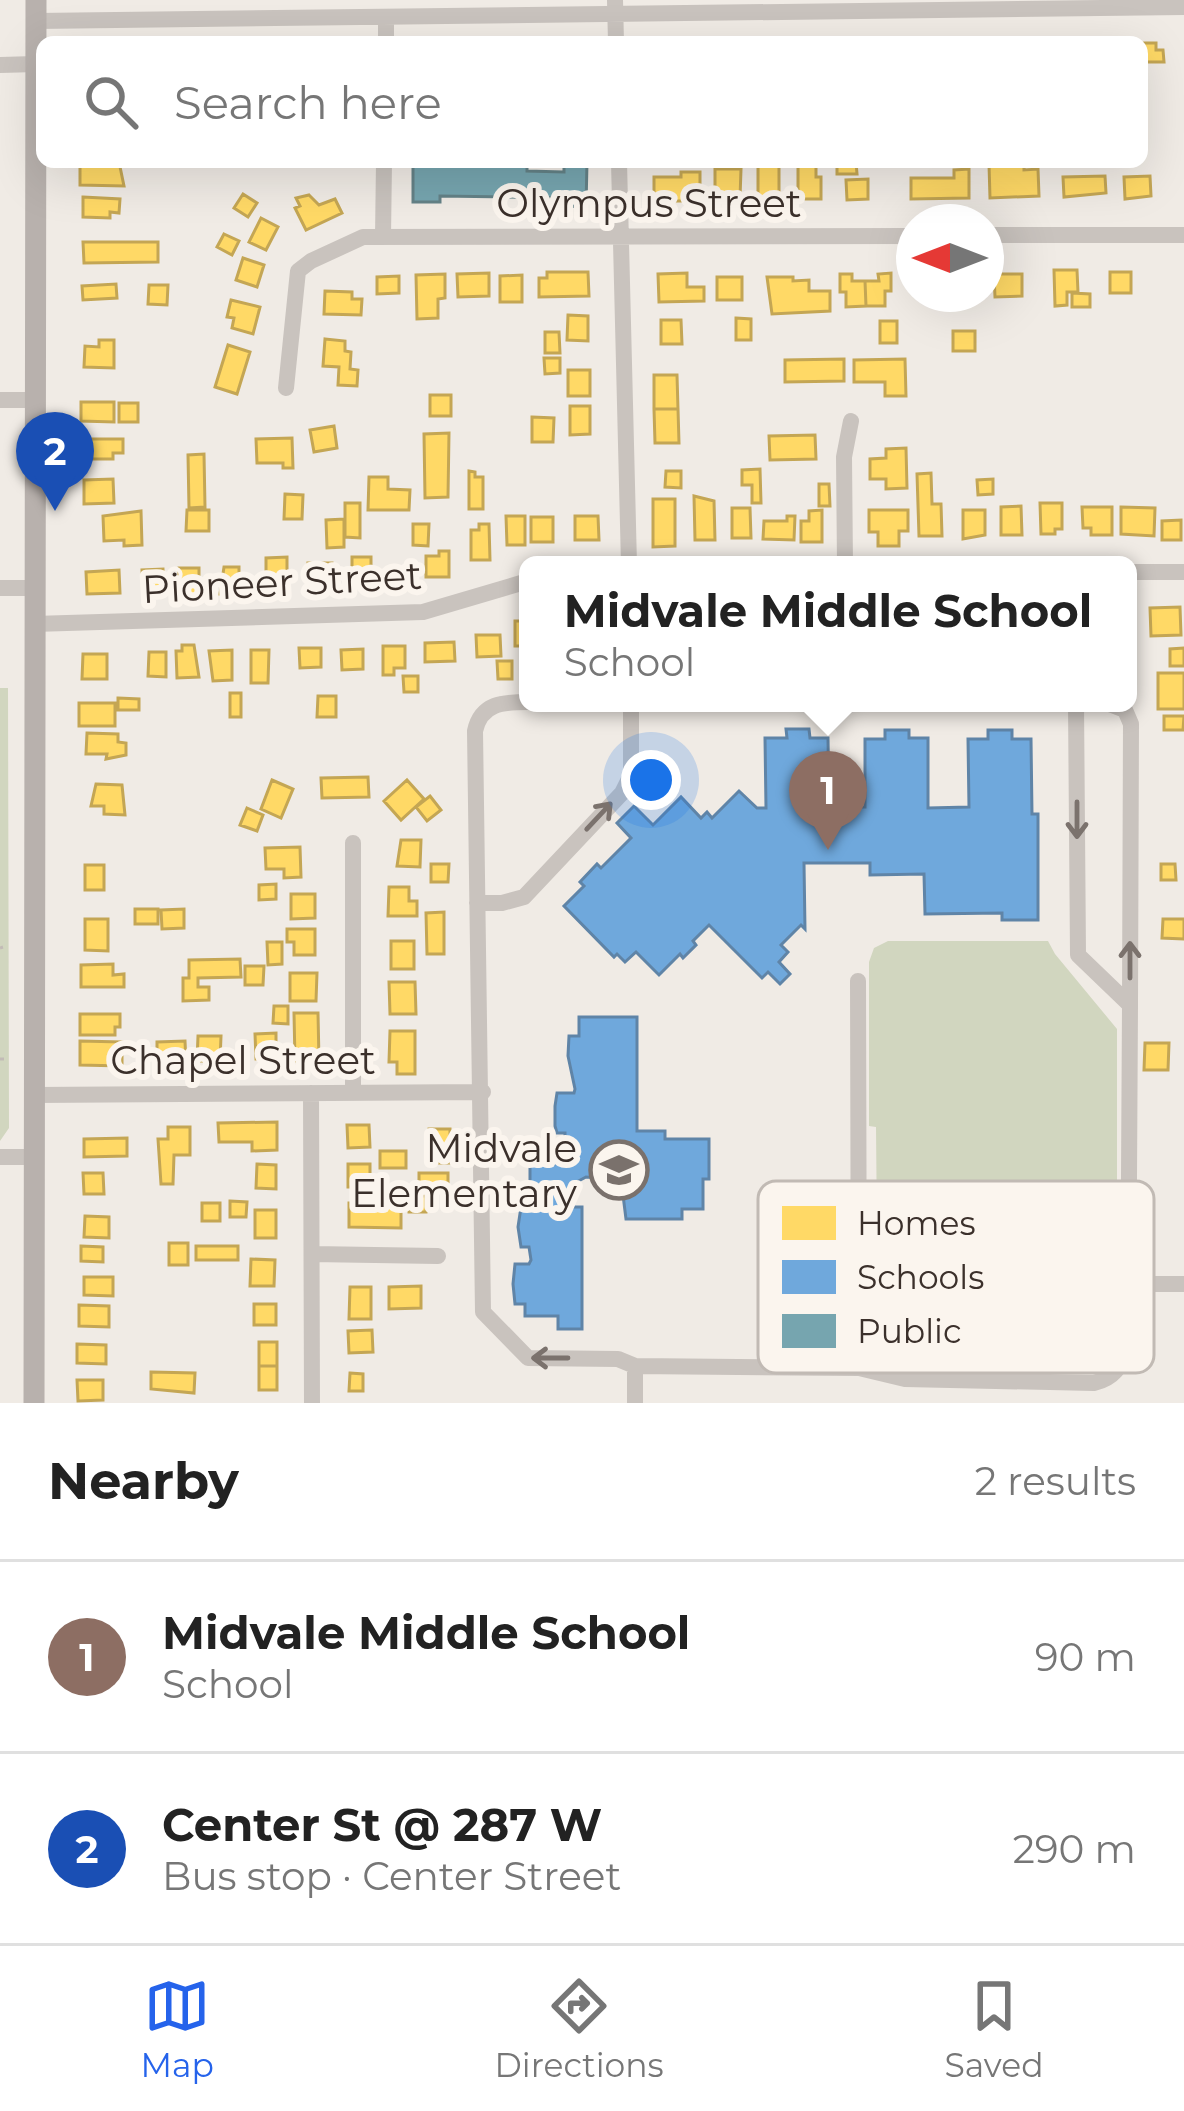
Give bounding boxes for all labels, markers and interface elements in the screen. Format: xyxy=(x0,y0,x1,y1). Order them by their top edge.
search box xyxy=(36,36,1148,168)
icon: search xyxy=(78,69,144,135)
text: Search here xyxy=(174,75,442,130)
street label: Olympus Street xyxy=(496,179,802,227)
north arrow xyxy=(896,204,1004,312)
pin: 2 xyxy=(16,412,94,511)
street label: Pioneer Street xyxy=(141,551,423,613)
popup xyxy=(519,556,1137,712)
text: Midvale Middle School xyxy=(564,583,1092,638)
text: School xyxy=(564,638,695,686)
your location xyxy=(621,750,681,810)
pin: 1 xyxy=(789,751,867,850)
one-way arrow xyxy=(1065,800,1088,839)
one-way arrow xyxy=(585,802,613,832)
one-way arrow xyxy=(1119,941,1141,980)
street label: Chapel Street xyxy=(110,1036,376,1084)
place label: Midvale Elementary xyxy=(351,1124,578,1217)
school or university icon: Midvale Elementary xyxy=(588,1139,650,1201)
legend xyxy=(758,1181,1154,1373)
text: Homes xyxy=(857,1203,976,1243)
text: Schools xyxy=(857,1257,984,1297)
text: Public xyxy=(857,1311,962,1351)
one-way arrow xyxy=(531,1347,570,1369)
text: Nearby xyxy=(48,1450,239,1512)
text: 2 results xyxy=(975,1457,1136,1505)
text: Midvale Middle School xyxy=(162,1605,690,1660)
text: 1 xyxy=(79,1633,95,1681)
text: 90 m xyxy=(1035,1633,1136,1681)
text: School xyxy=(162,1660,293,1708)
text: Center St @ 287 W xyxy=(162,1797,602,1852)
text: 2 xyxy=(75,1825,99,1873)
text: 290 m xyxy=(1013,1825,1136,1873)
text: Bus stop · Center Street xyxy=(162,1852,621,1900)
tab: Map xyxy=(140,1973,214,2085)
tab: Directions xyxy=(495,1973,664,2085)
tab: Saved xyxy=(944,1973,1044,2085)

